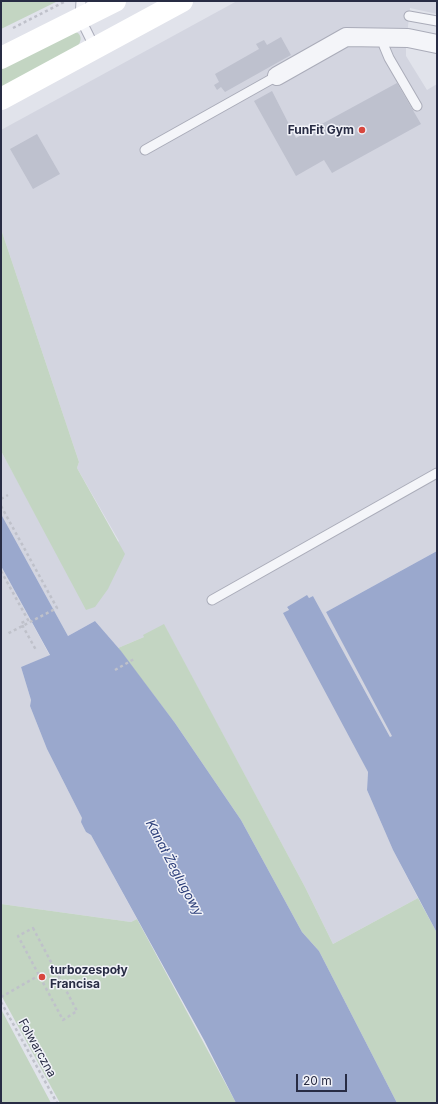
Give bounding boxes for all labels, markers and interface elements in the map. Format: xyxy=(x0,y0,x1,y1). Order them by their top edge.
place label: FunFit Gym xyxy=(288,123,354,137)
marker: FunFit Gym xyxy=(357,125,367,135)
water label: Kanał Żeglugowy xyxy=(142,817,206,919)
place label: turbozespoły Francisa xyxy=(50,963,128,991)
marker: turbozespoły Francisa xyxy=(37,972,47,982)
street label: Folwarczna xyxy=(15,1016,59,1080)
scale bar xyxy=(298,1066,349,1092)
text: 20 m xyxy=(303,1073,332,1088)

